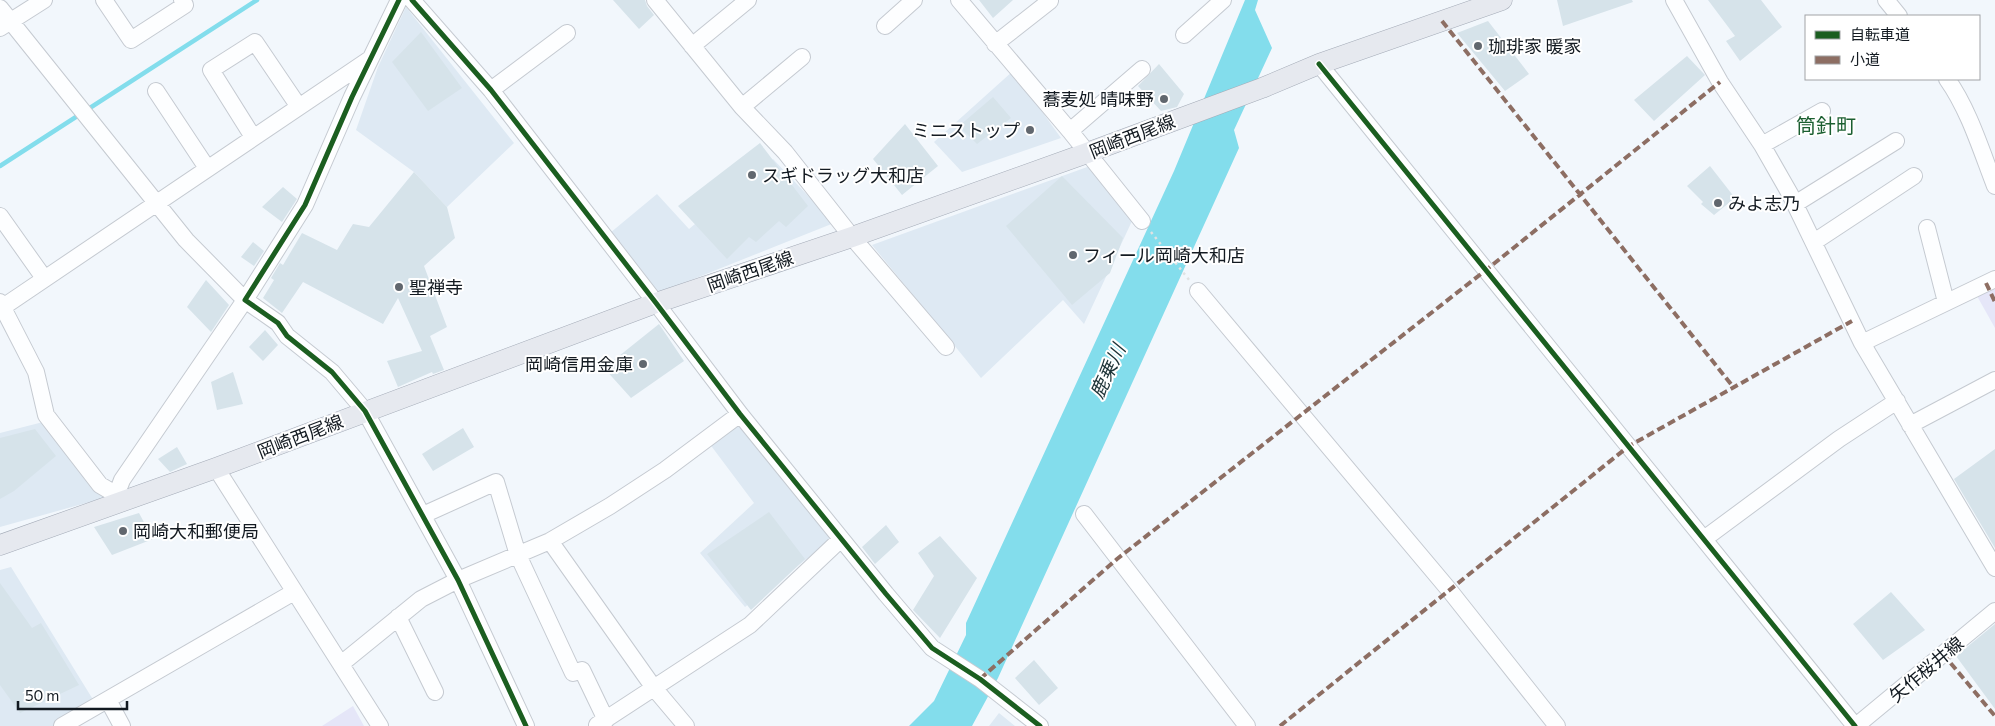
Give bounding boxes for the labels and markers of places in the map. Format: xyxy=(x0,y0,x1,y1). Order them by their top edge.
place label: 珈琲家 暖家 xyxy=(1488,35,1581,57)
marker: 珈琲家 暖家 xyxy=(1472,40,1484,52)
place label: 蕎麦処 晴味野 xyxy=(1043,88,1154,110)
marker: 蕎麦処 晴味野 xyxy=(1158,93,1170,105)
place label: ミニストップ xyxy=(912,119,1020,141)
marker: ミニストップ xyxy=(1024,124,1036,136)
place label: スギドラッグ大和店 xyxy=(762,164,924,186)
marker: スギドラッグ大和店 xyxy=(746,169,758,181)
place label: みよ志乃 xyxy=(1728,192,1800,214)
marker: みよ志乃 xyxy=(1712,197,1724,209)
place label: フィール岡崎大和店 xyxy=(1083,244,1245,266)
marker: フィール岡崎大和店 xyxy=(1067,249,1079,261)
place label: 聖禅寺 xyxy=(409,276,463,298)
marker: 聖禅寺 xyxy=(393,281,405,293)
place label: 岡崎信用金庫 xyxy=(525,353,633,375)
marker: 岡崎信用金庫 xyxy=(637,358,649,370)
place label: 岡崎大和郵便局 xyxy=(133,520,259,542)
marker: 岡崎大和郵便局 xyxy=(117,525,129,537)

